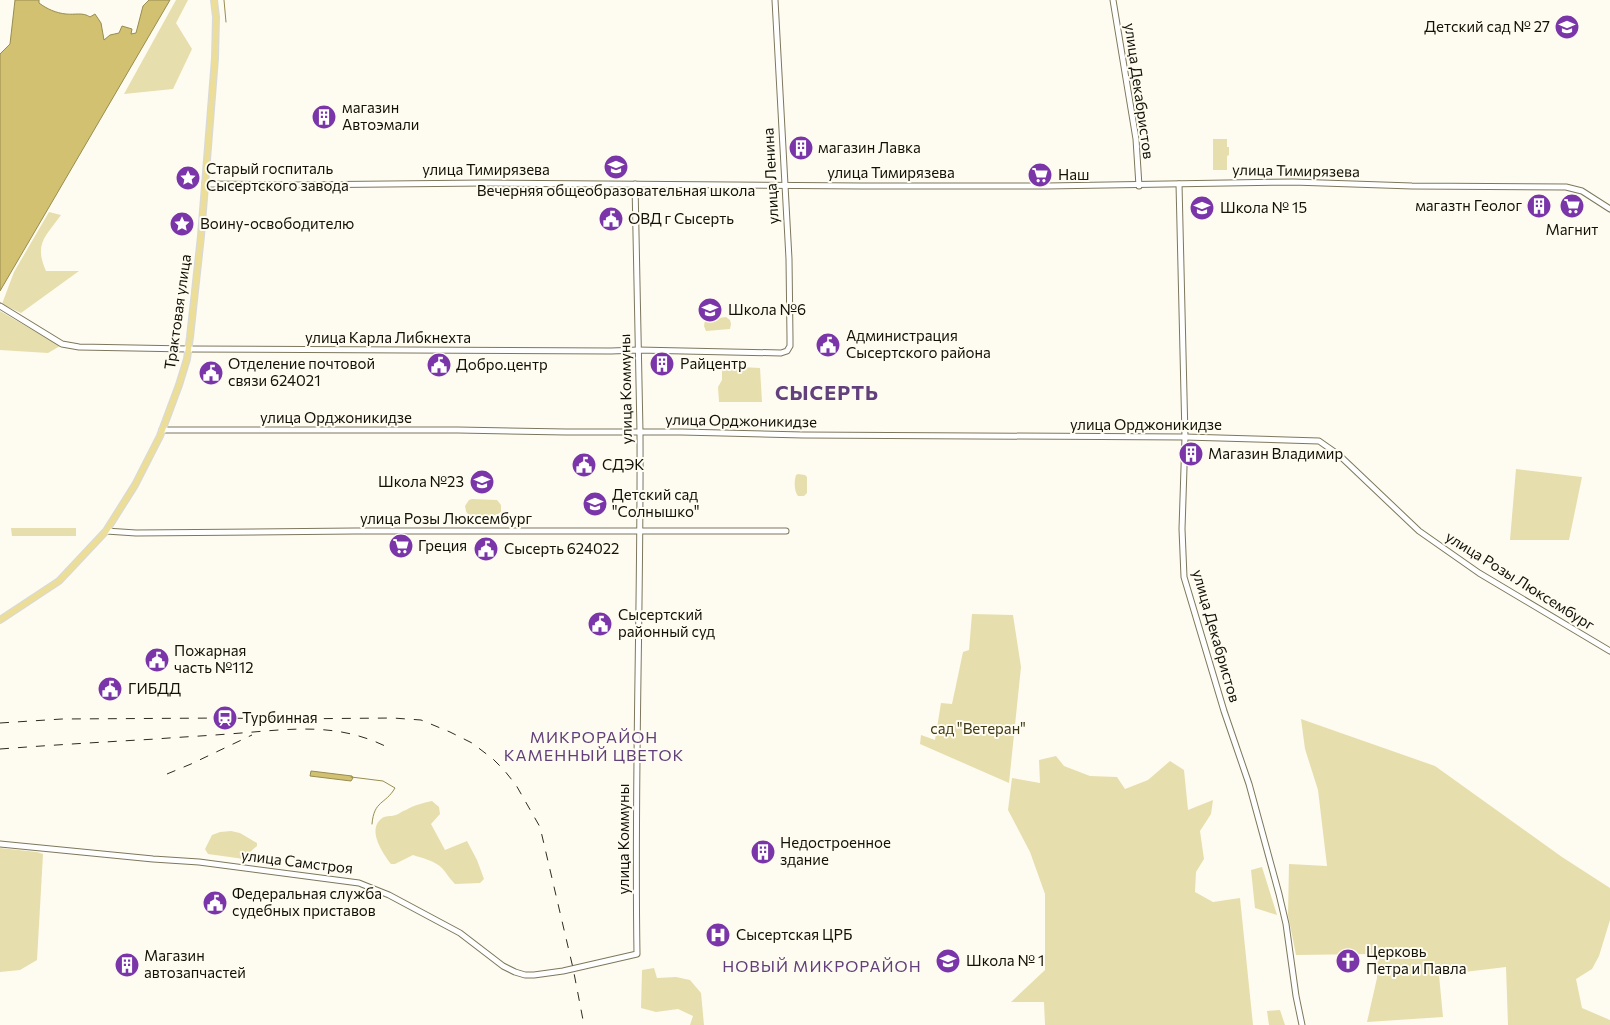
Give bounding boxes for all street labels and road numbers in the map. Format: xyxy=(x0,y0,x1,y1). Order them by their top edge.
street label: улица Декабристов xyxy=(1122,22,1158,160)
street label: улица Ленина xyxy=(758,127,782,225)
street label: улица Тимирязева xyxy=(422,160,550,178)
street label: улица Тимирязева xyxy=(1232,160,1360,180)
street label: улица Тимирязева xyxy=(827,163,955,181)
street label: Трактовая улица xyxy=(160,253,194,371)
street label: улица Карла Либкнехта xyxy=(305,328,471,346)
street label: улица Коммуны xyxy=(615,333,635,445)
street label: улица Орджоникидзе xyxy=(260,408,412,426)
street label: улица Орджоникидзе xyxy=(665,410,817,430)
street label: улица Орджоникидзе xyxy=(1070,415,1222,433)
street label: улица Розы Люксембург xyxy=(360,509,533,527)
street label: улица Розы Люксембург xyxy=(1443,527,1599,634)
street label: улица Декабристов xyxy=(1189,567,1245,704)
street label: улица Коммуны xyxy=(614,784,632,894)
street label: улица Самстроя xyxy=(240,845,354,877)

